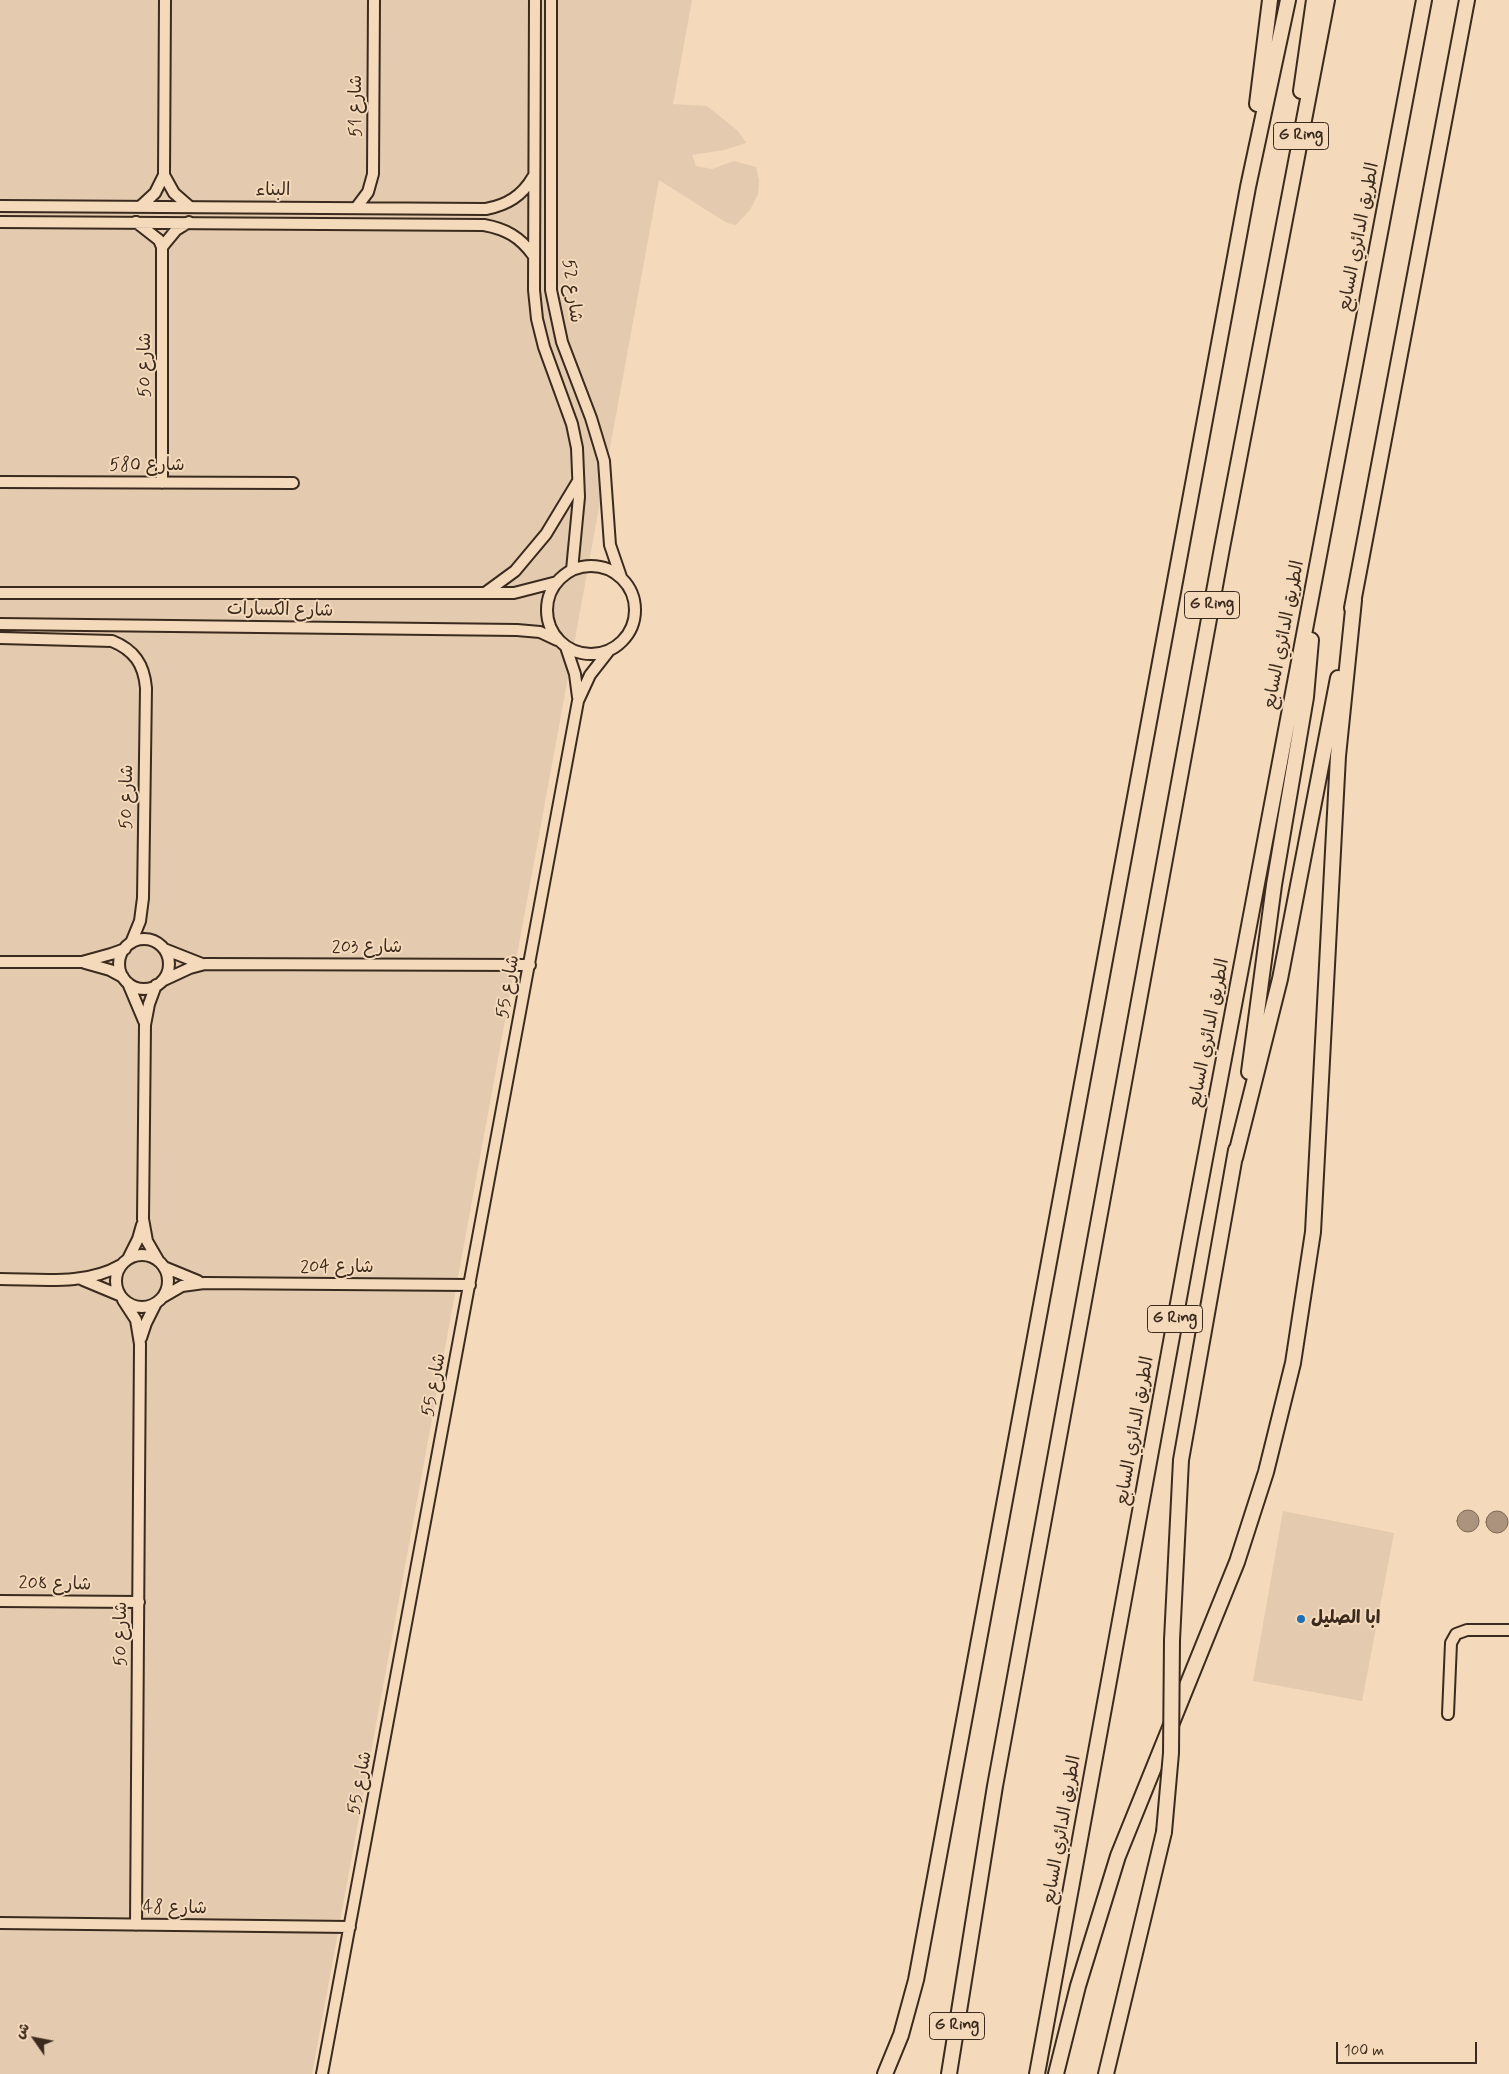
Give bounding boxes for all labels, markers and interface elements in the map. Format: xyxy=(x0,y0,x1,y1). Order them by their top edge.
street label: شارع 51 xyxy=(346,75,368,137)
road number: G Ring xyxy=(1274,122,1328,150)
street label: الطريق الدائري السابع xyxy=(1335,161,1385,313)
street label: البناء xyxy=(256,180,290,202)
street label: شارع 52 xyxy=(556,258,586,324)
street label: شارع 50 xyxy=(135,333,157,397)
street label: شارع 580 xyxy=(109,455,185,477)
street label: الطريق الدائري السابع xyxy=(1260,559,1310,711)
road number: G Ring xyxy=(1184,592,1240,618)
street label: شارع الكسارات xyxy=(227,599,333,623)
street label: شارع 50 xyxy=(117,764,139,830)
street label: شارع 203 xyxy=(332,937,402,959)
street label: شارع 55 xyxy=(493,954,525,1020)
street label: الطريق الدائري السابع xyxy=(1185,957,1235,1109)
street label: شارع 204 xyxy=(300,1257,374,1279)
road number: G Ring xyxy=(1148,1306,1202,1332)
street label: شارع 55 xyxy=(418,1351,452,1419)
street label: الطريق الدائري السابع xyxy=(1112,1355,1160,1507)
street label: شارع 208 xyxy=(18,1574,92,1596)
street label: شارع 50 xyxy=(111,1602,133,1666)
place label: ابا الصليل xyxy=(1311,1608,1380,1630)
marker: ابا الصليل xyxy=(1295,1613,1307,1625)
street label: شارع 55 xyxy=(344,1749,378,1817)
street label: الطريق الدائري السابع xyxy=(1039,1754,1087,1906)
street label: شارع 48 xyxy=(143,1898,207,1920)
road number: G Ring xyxy=(930,2012,984,2040)
north arrow xyxy=(10,2014,60,2064)
text: ش xyxy=(11,2019,34,2042)
scale bar xyxy=(1339,2032,1480,2064)
text: 100 m xyxy=(1344,2041,1384,2061)

